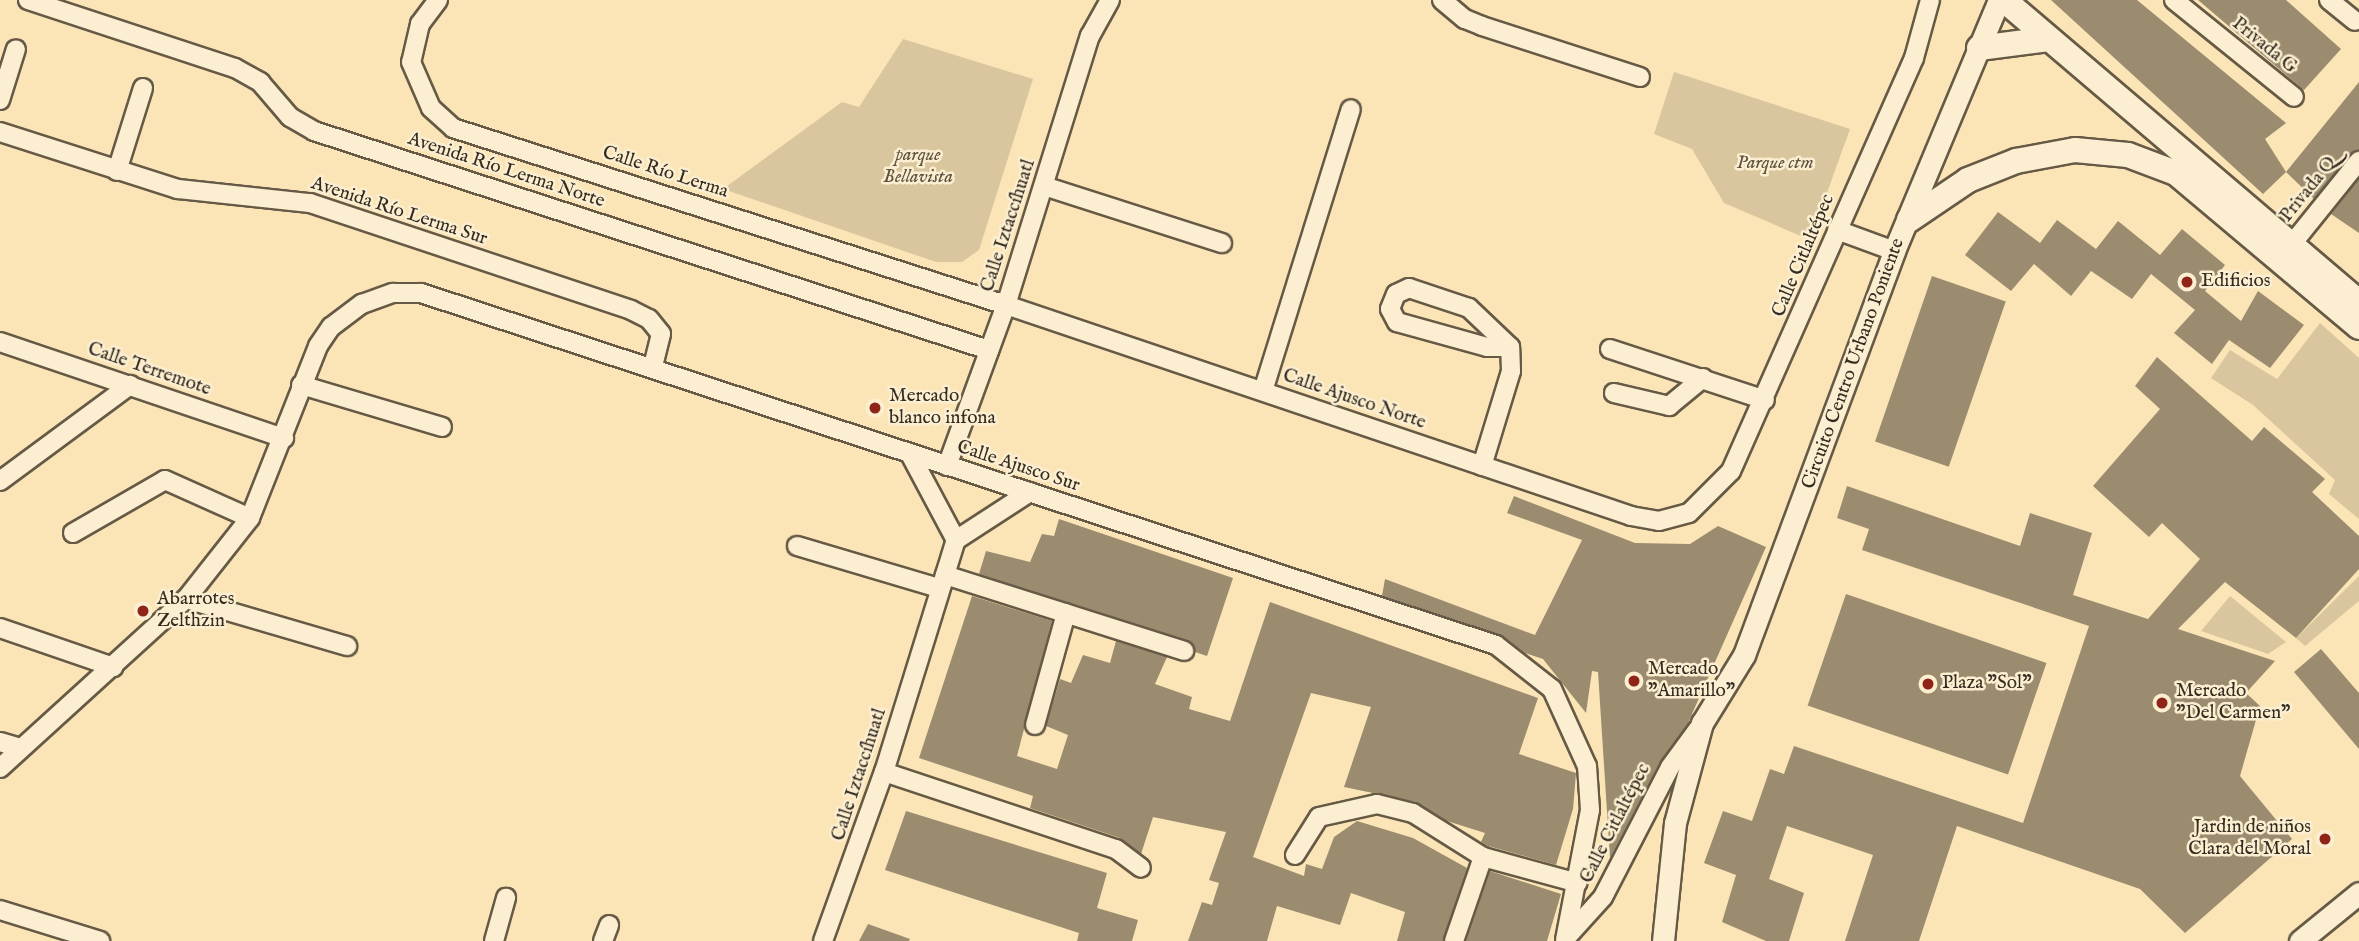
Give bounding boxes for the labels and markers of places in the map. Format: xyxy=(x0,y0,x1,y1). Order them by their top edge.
place label: Edificios xyxy=(2201,271,2271,293)
marker: Edificios xyxy=(2179,274,2195,290)
place label: Mercado blanco infona xyxy=(889,386,996,430)
marker: Mercado blanco infona xyxy=(867,400,883,416)
place label: Abarrotes Zelthzin xyxy=(157,589,234,633)
marker: Abarrotes Zelthzin xyxy=(135,603,151,619)
place label: Mercado "Amarillo" xyxy=(1648,659,1735,703)
marker: Mercado "Amarillo" xyxy=(1626,673,1642,689)
place label: Plaza "Sol" xyxy=(1942,673,2032,695)
marker: Plaza "Sol" xyxy=(1920,676,1936,692)
place label: Mercado "Del Carmen" xyxy=(2176,681,2291,725)
marker: Mercado "Del Carmen" xyxy=(2154,695,2170,711)
place label: Jardin de niños Clara del Moral xyxy=(2188,817,2311,861)
marker: Jardin de niños Clara del Moral xyxy=(2317,831,2333,847)

